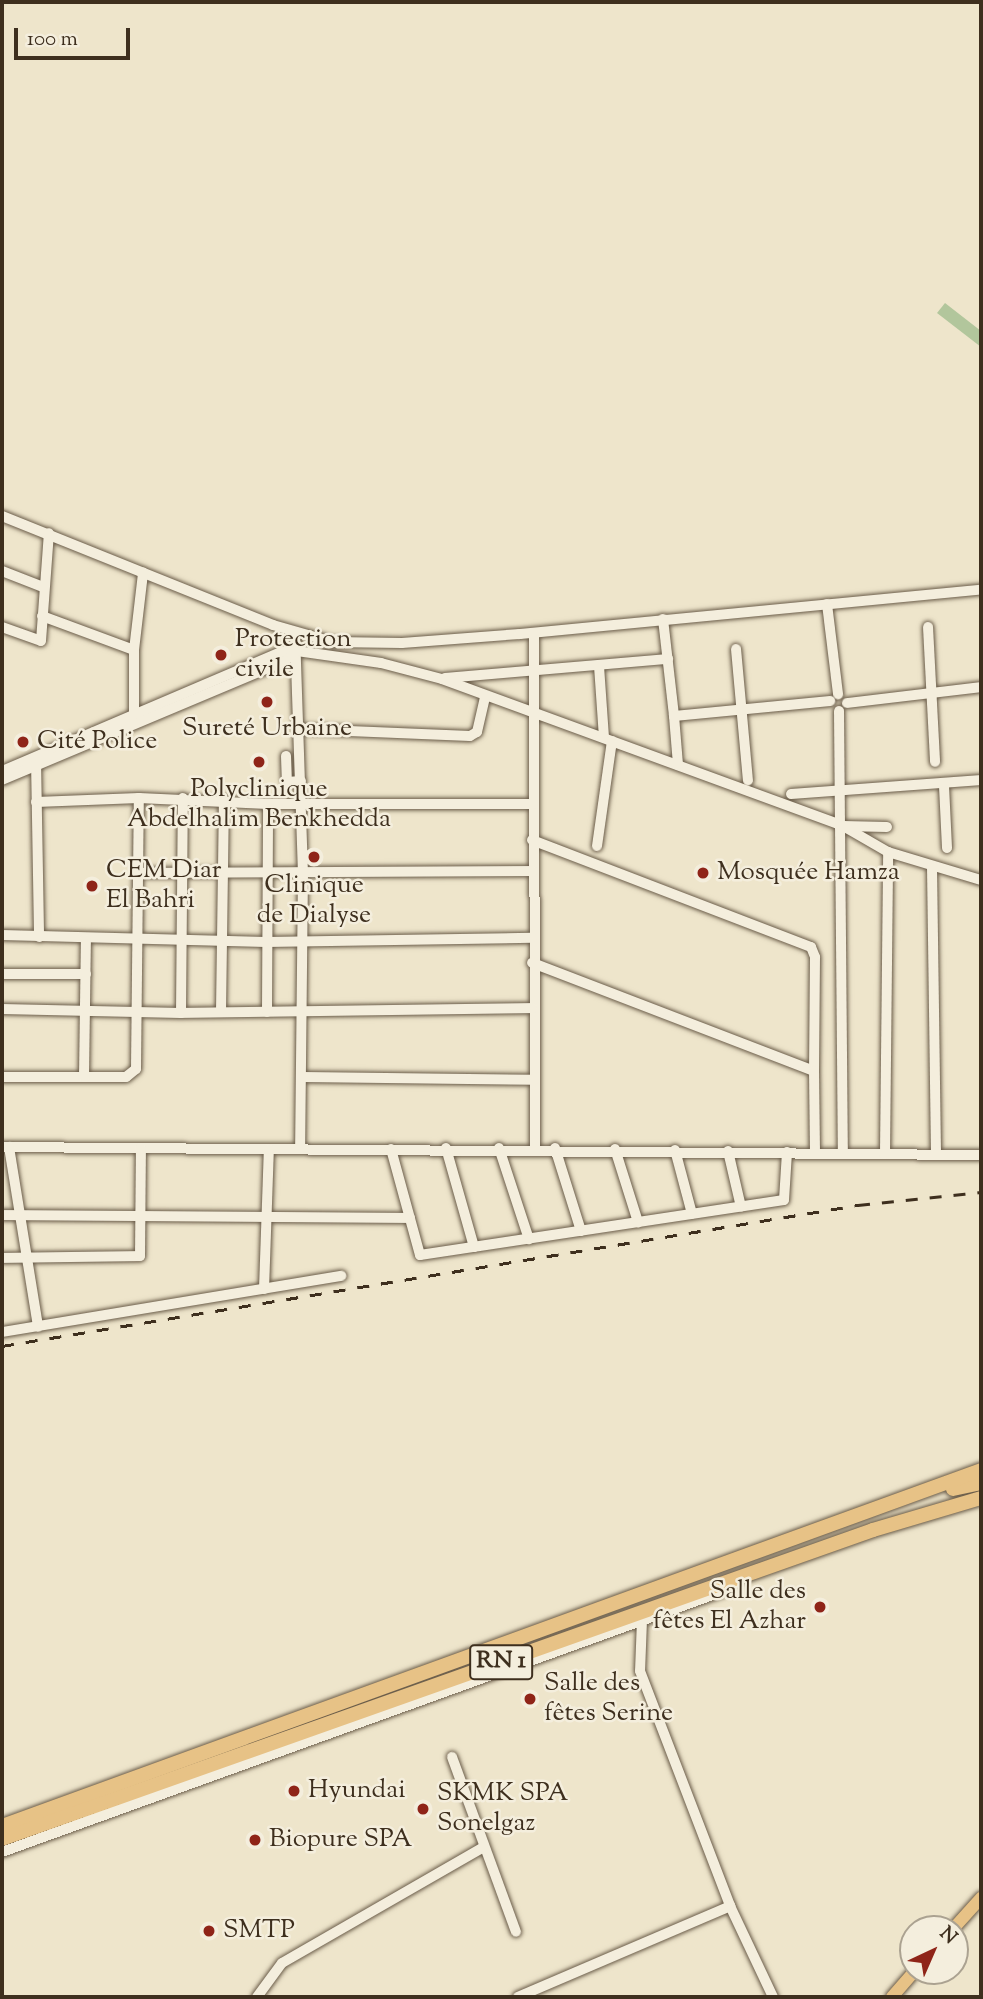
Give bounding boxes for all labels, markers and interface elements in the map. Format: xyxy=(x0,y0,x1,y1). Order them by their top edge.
scale bar xyxy=(18,14,133,58)
text: 100 m xyxy=(27,25,78,55)
place label: Protection civile xyxy=(235,624,352,686)
marker: Protection civile xyxy=(213,647,229,663)
marker: Sureté Urbaine xyxy=(259,694,275,710)
place label: Sureté Urbaine xyxy=(182,713,352,745)
place label: Cité Police xyxy=(37,726,157,758)
marker: Cité Police xyxy=(15,734,31,750)
marker: Polyclinique Abdelhalim Benkhedda xyxy=(249,752,269,772)
place label: Polyclinique Abdelhalim Benkhedda xyxy=(127,774,391,836)
marker: Clinique de Dialyse xyxy=(304,847,324,867)
place label: CEM Diar El Bahri xyxy=(106,855,221,917)
place label: Mosquée Hamza xyxy=(717,857,900,889)
marker: Mosquée Hamza xyxy=(695,865,711,881)
place label: Clinique de Dialyse xyxy=(257,870,371,931)
marker: CEM Diar El Bahri xyxy=(84,878,100,894)
place label: Salle des fêtes El Azhar xyxy=(653,1576,806,1638)
marker: Salle des fêtes El Azhar xyxy=(812,1599,828,1615)
road number: RN 1 xyxy=(468,1642,534,1682)
place label: Salle des fêtes Serine xyxy=(544,1668,673,1730)
marker: Salle des fêtes Serine xyxy=(522,1691,538,1707)
place label: Hyundai xyxy=(308,1775,406,1807)
place label: SKMK SPA Sonelgaz xyxy=(437,1778,568,1840)
marker: Hyundai xyxy=(286,1783,302,1799)
marker: SKMK SPA Sonelgaz xyxy=(415,1801,431,1817)
place label: Biopure SPA xyxy=(269,1824,412,1856)
marker: Biopure SPA xyxy=(247,1832,263,1848)
place label: SMTP xyxy=(223,1915,295,1947)
north arrow xyxy=(899,1915,969,1985)
text: N xyxy=(933,1921,962,1951)
marker: SMTP xyxy=(201,1923,217,1939)

